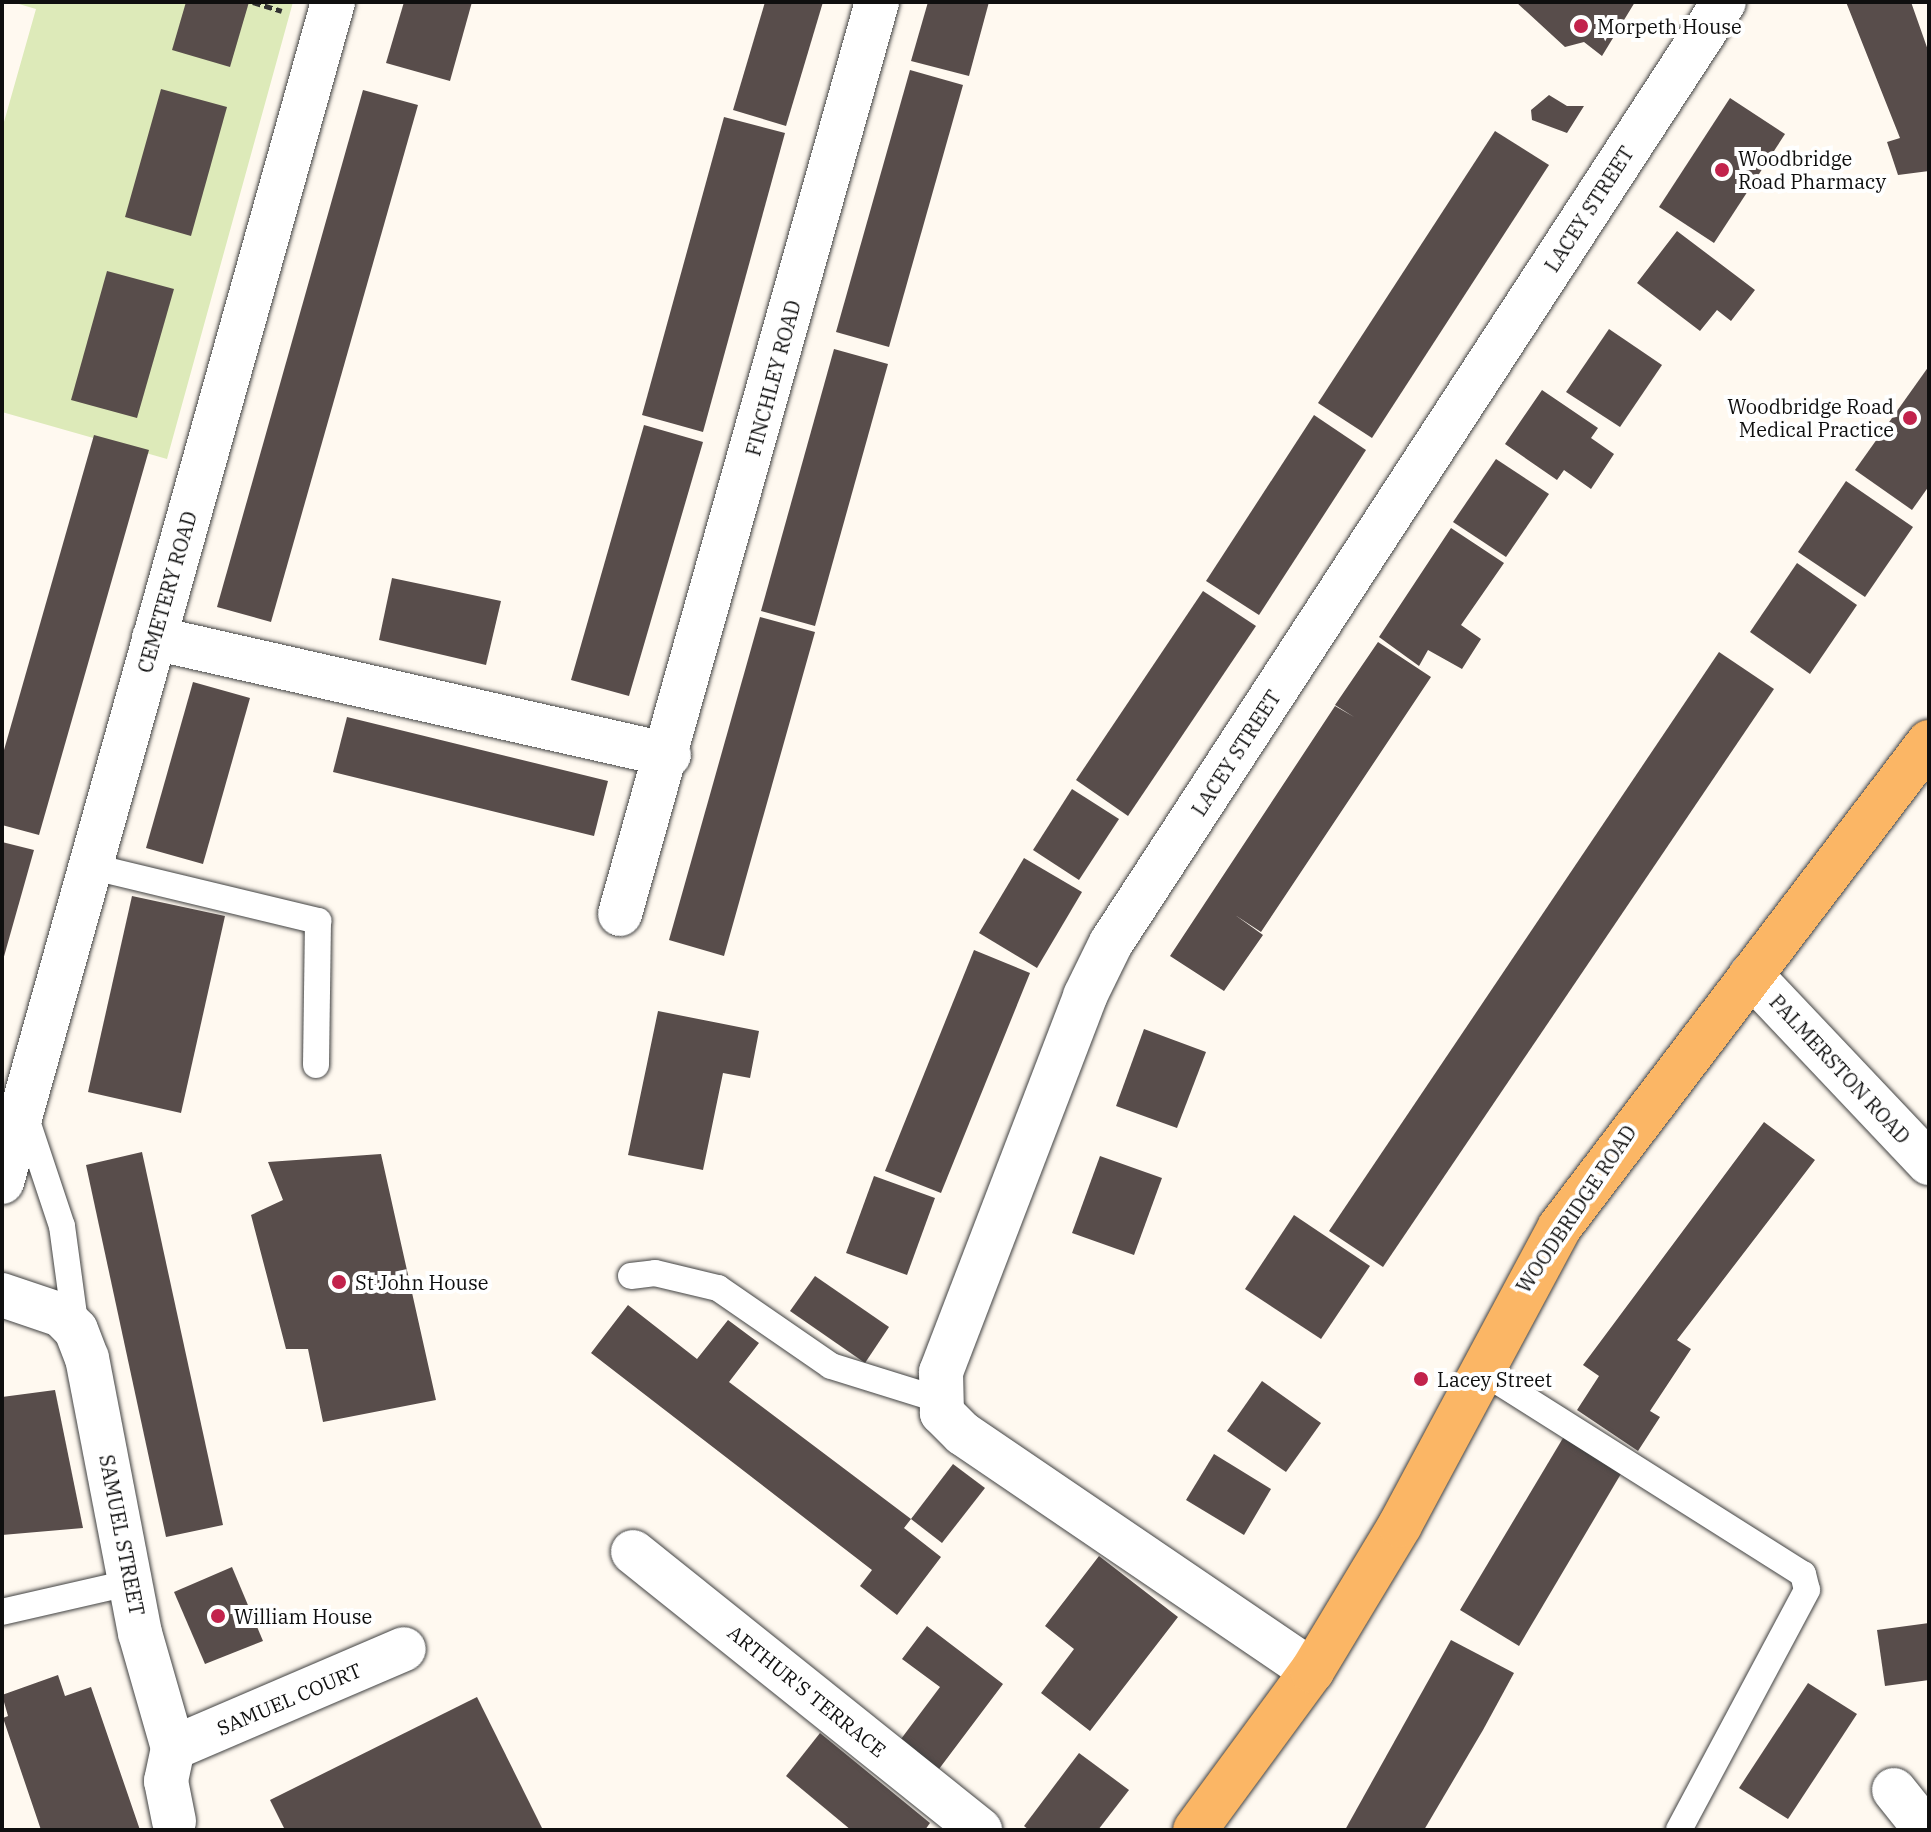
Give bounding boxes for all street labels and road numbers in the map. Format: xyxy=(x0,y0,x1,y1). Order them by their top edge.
street label: LACEY STREET xyxy=(1540,142,1638,276)
street label: FINCHLEY ROAD xyxy=(741,298,805,458)
street label: CEMETERY ROAD xyxy=(132,508,202,676)
street label: LACEY STREET xyxy=(1187,686,1285,820)
street label: PALMERSTON ROAD xyxy=(1765,990,1915,1148)
street label: WOODBRIDGE ROAD xyxy=(1511,1121,1641,1297)
street label: SAMUEL STREET xyxy=(95,1453,149,1617)
street label: ARTHUR'S TERRACE xyxy=(723,1620,891,1762)
street label: SAMUEL COURT xyxy=(213,1658,365,1740)

